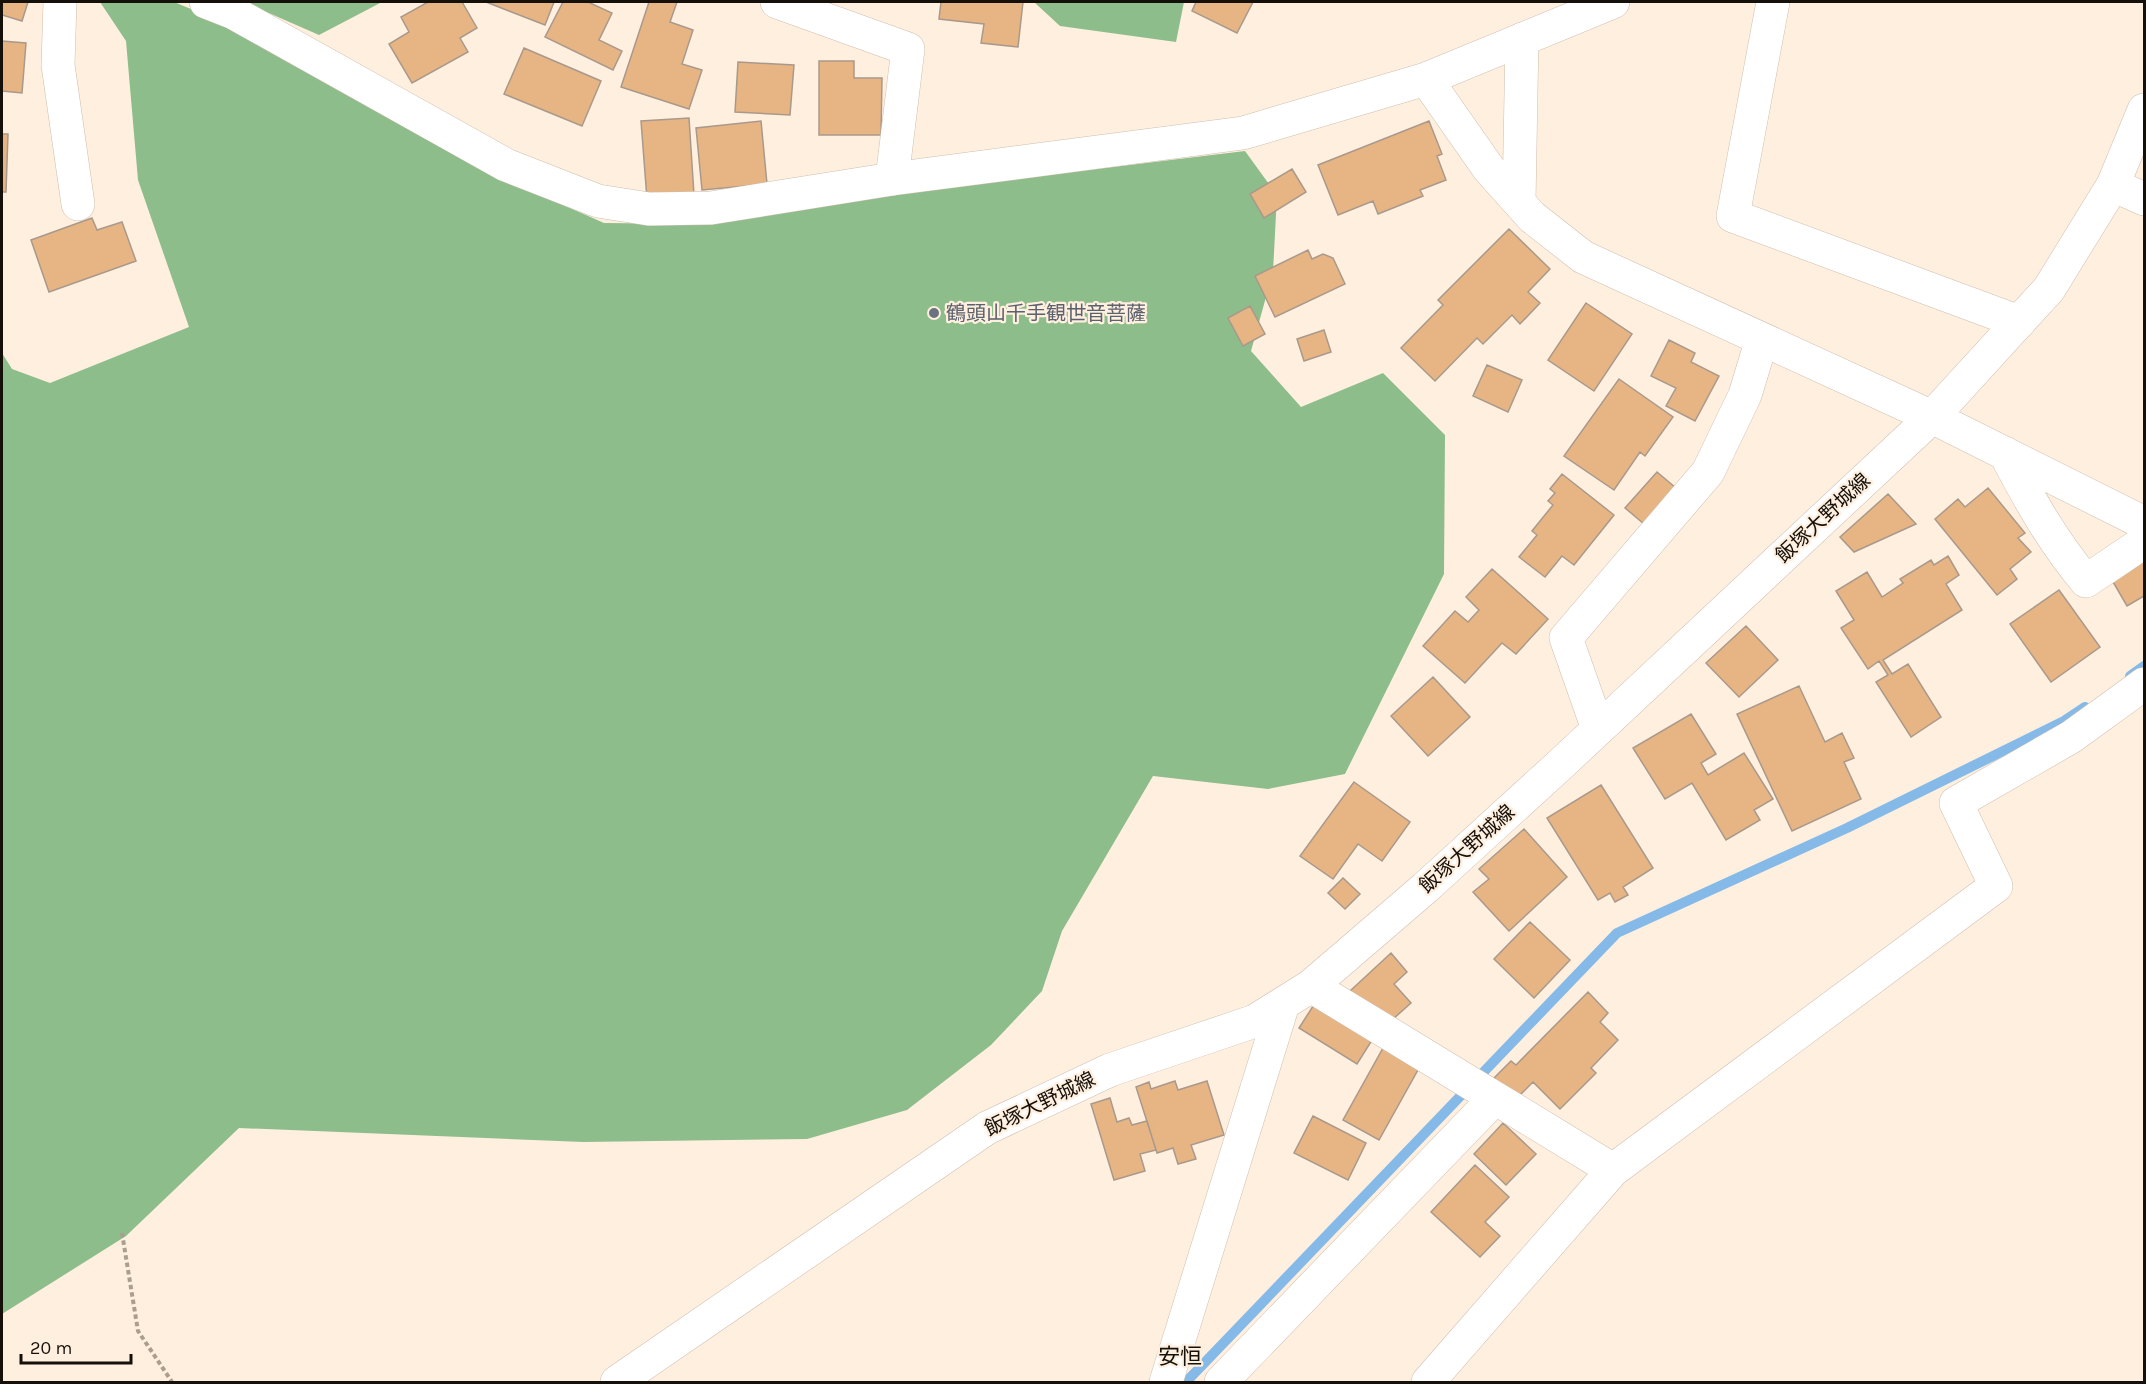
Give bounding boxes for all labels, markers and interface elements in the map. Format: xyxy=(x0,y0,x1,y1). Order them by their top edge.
place label: 鶴頭山千手観世音菩薩 xyxy=(946,302,1146,325)
marker: 鶴頭山千手観世音菩薩 xyxy=(927,306,941,320)
street label: 飯塚大野城線 xyxy=(1771,469,1875,567)
street label: 飯塚大野城線 xyxy=(1415,800,1519,898)
street label: 飯塚大野城線 xyxy=(981,1067,1099,1141)
scale bar xyxy=(21,1327,130,1365)
text: 20 m xyxy=(30,1337,72,1359)
district label: 安恒 xyxy=(1158,1344,1202,1370)

